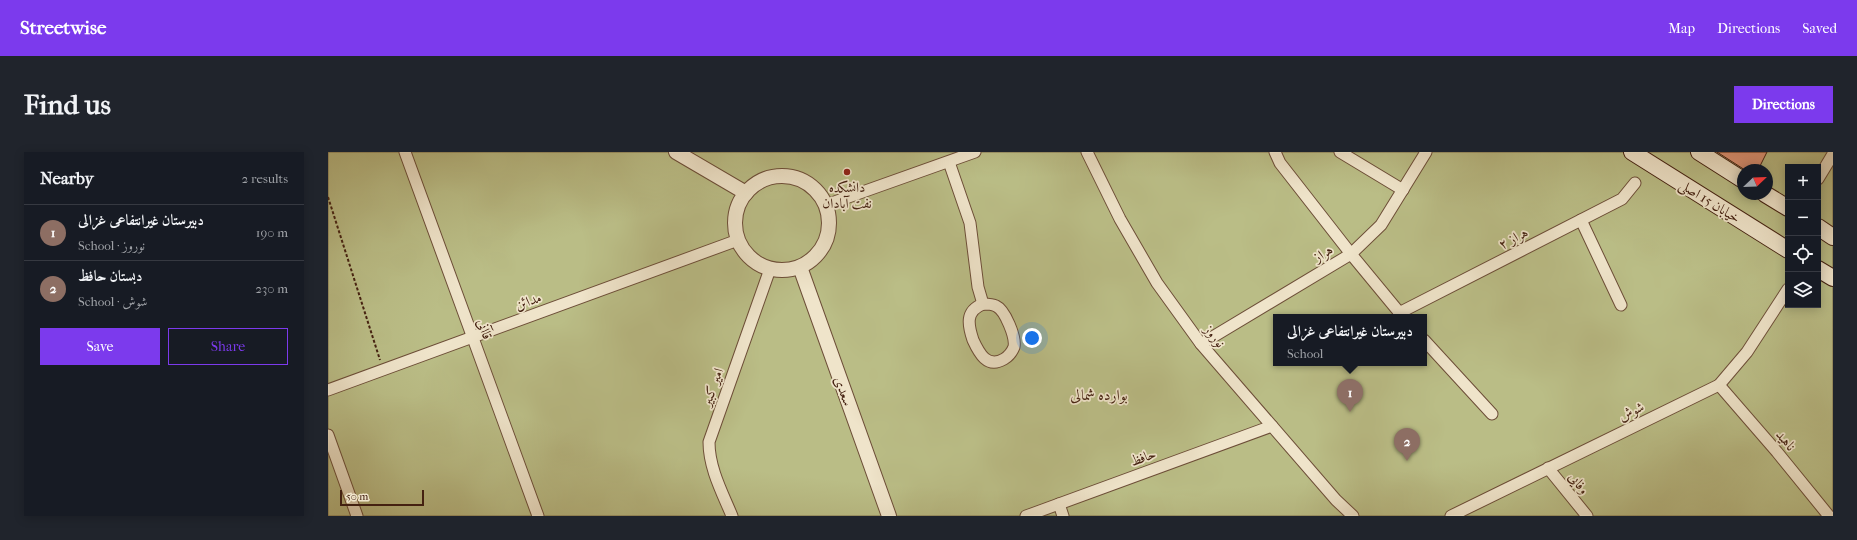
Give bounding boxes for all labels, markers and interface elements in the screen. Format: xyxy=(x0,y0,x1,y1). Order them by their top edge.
text: Streetwise xyxy=(20,17,106,39)
text: Map xyxy=(1668,20,1695,37)
text: Directions xyxy=(1717,20,1780,37)
text: Saved xyxy=(1802,20,1837,37)
button: Directions xyxy=(1734,86,1833,123)
text: Find us xyxy=(24,88,111,121)
north arrow xyxy=(1737,164,1773,200)
map controls xyxy=(1785,164,1821,308)
button: + xyxy=(1785,164,1821,200)
marker: دانشکده نفت آبادان xyxy=(842,167,852,177)
text: Nearby xyxy=(40,168,94,188)
text: 2 results xyxy=(242,171,288,186)
street label: خیابان 15 اصلی xyxy=(1676,176,1743,228)
place label: دانشکده نفت آبادان xyxy=(822,179,872,212)
button: − xyxy=(1785,200,1821,236)
text: دبیرستان غیرانتفاعی غزالی xyxy=(78,211,204,229)
street label: هراز ۲ xyxy=(1496,224,1531,253)
text: 1 xyxy=(51,225,55,240)
text: 190 m xyxy=(256,225,288,240)
button: locate xyxy=(1785,236,1821,272)
text: School · نوروز xyxy=(78,238,145,253)
street label: هراز xyxy=(1309,241,1336,267)
text: دبستان حافظ xyxy=(78,267,143,285)
button: layers xyxy=(1785,272,1821,308)
text: 2 xyxy=(50,281,56,296)
text: 230 m xyxy=(255,281,288,296)
street label: مدائن xyxy=(513,289,544,314)
text: School · شوش xyxy=(78,294,147,309)
popup xyxy=(1273,314,1427,366)
street label: قاآنی xyxy=(473,317,496,342)
street label: نوروز xyxy=(1199,320,1229,351)
text: دبیرستان غیرانتفاعی غزالی xyxy=(1287,322,1413,340)
button: Save xyxy=(40,328,160,365)
button: Share xyxy=(168,328,288,365)
your location xyxy=(1022,328,1042,348)
text: School xyxy=(1287,346,1323,361)
street label: امیر کبیر xyxy=(697,366,727,411)
street label: سعدی xyxy=(830,374,857,408)
pin: 1 xyxy=(1337,379,1363,412)
district label: بوارده شمالی xyxy=(1070,386,1128,404)
street label: شوش xyxy=(1616,398,1647,425)
street label: ناهید xyxy=(1772,426,1799,455)
pin: 2 xyxy=(1394,428,1420,461)
street label: حافظ xyxy=(1128,445,1158,470)
street label: وفایی xyxy=(1564,469,1593,498)
scale bar xyxy=(340,488,424,507)
text: 50 m xyxy=(346,490,368,503)

